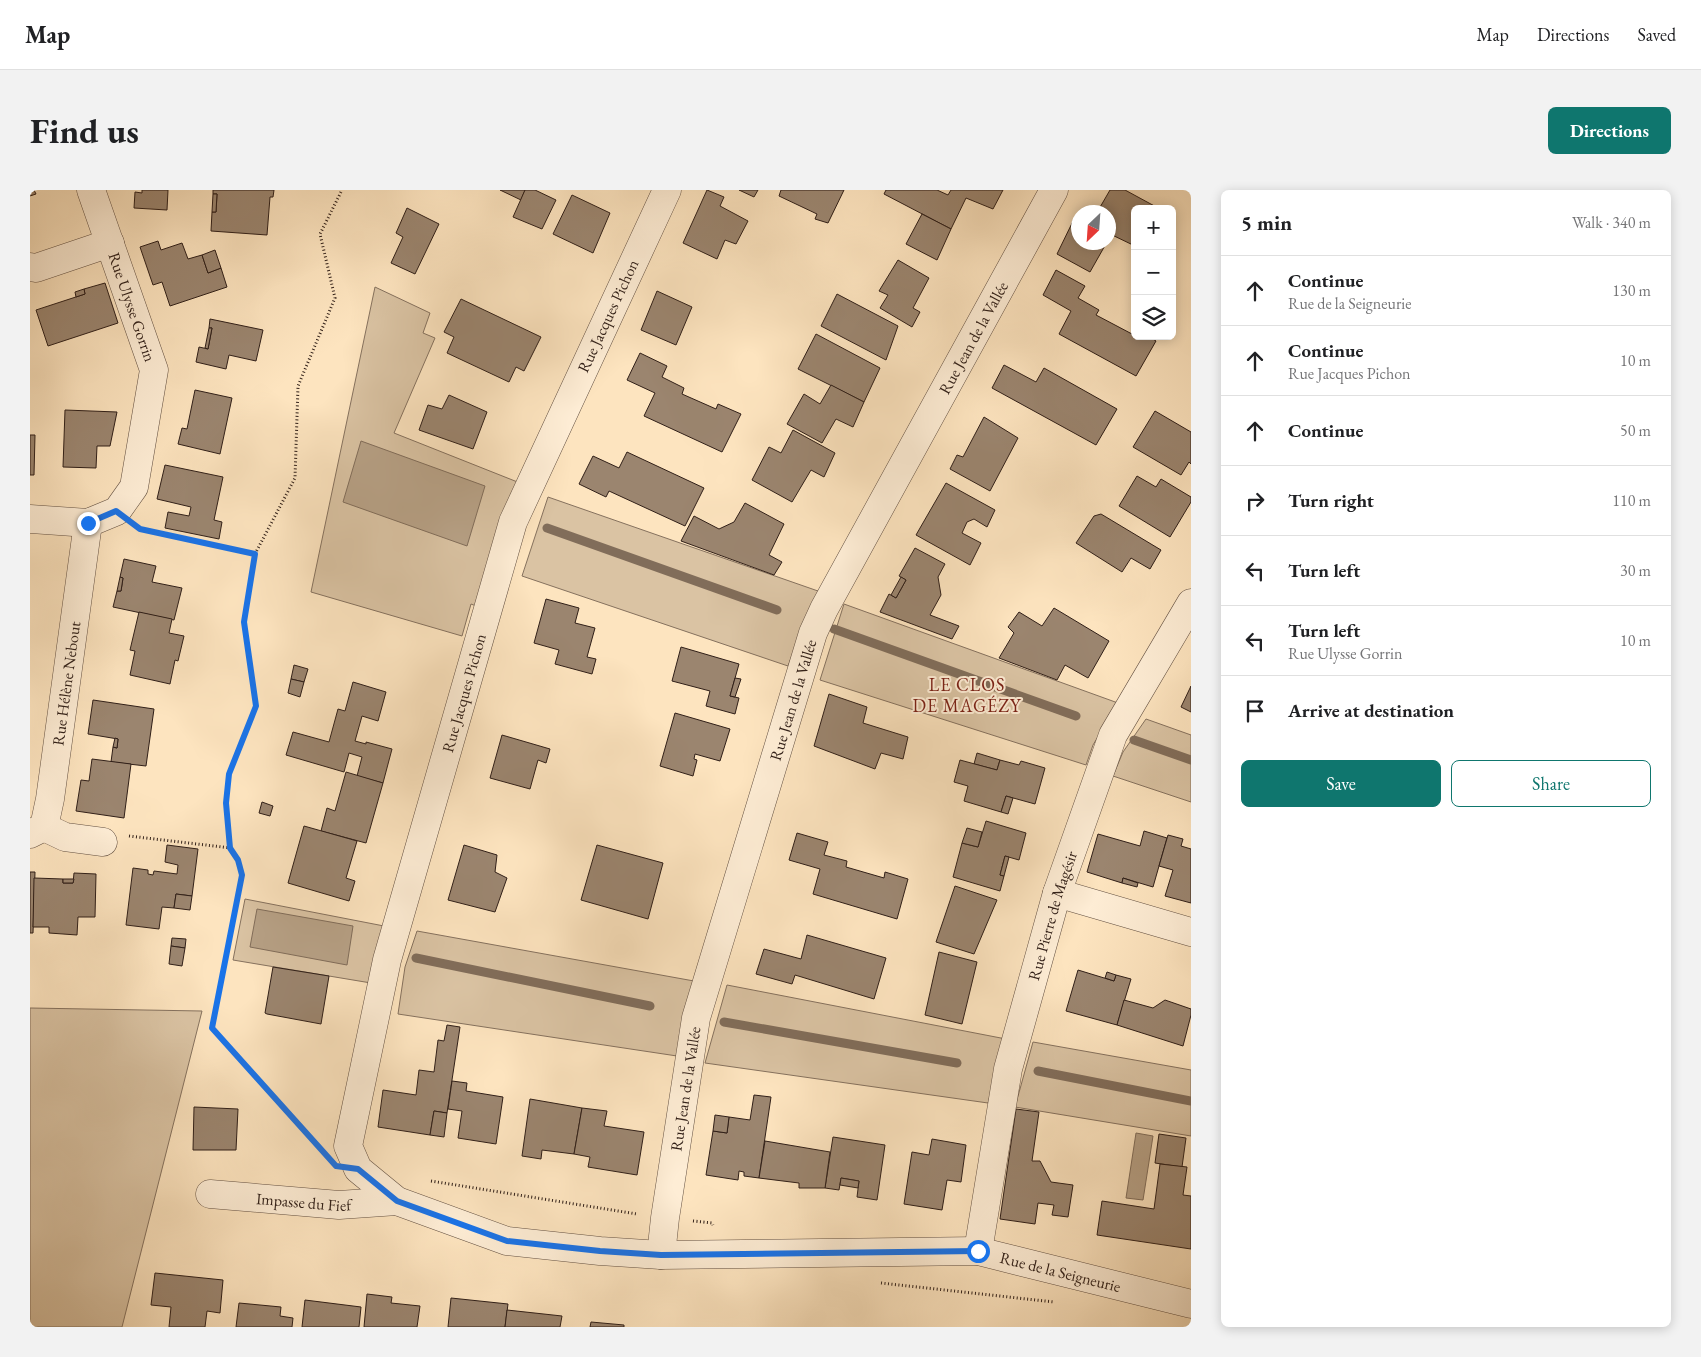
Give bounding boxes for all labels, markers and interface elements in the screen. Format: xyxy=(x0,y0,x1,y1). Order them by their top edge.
text: Map xyxy=(25,19,70,50)
text: Map xyxy=(1477,23,1509,46)
text: Directions xyxy=(1537,23,1609,46)
text: Saved xyxy=(1637,23,1676,46)
button: Directions xyxy=(1548,107,1671,154)
text: Find us xyxy=(30,108,139,153)
north arrow xyxy=(1071,205,1116,250)
map controls xyxy=(1131,205,1176,340)
button: + xyxy=(1131,205,1176,250)
text: 5 min xyxy=(1241,209,1292,236)
text: Walk · 340 m xyxy=(1572,212,1651,233)
street label: Rue Ulysse Gorrin xyxy=(103,250,161,365)
button: − xyxy=(1131,250,1176,295)
street label: Rue Jacques Pichon xyxy=(573,256,644,376)
text: Continue xyxy=(1288,268,1363,293)
street label: Rue Jean de la Vallée xyxy=(934,277,1012,398)
icon: ahead xyxy=(1241,277,1269,305)
text: 130 m xyxy=(1612,280,1651,301)
text: Rue de la Seigneurie xyxy=(1288,293,1411,314)
button: layers xyxy=(1131,295,1176,340)
text: Continue xyxy=(1288,338,1363,363)
icon: ahead xyxy=(1241,347,1269,375)
text: 10 m xyxy=(1620,350,1651,371)
text: Rue Jacques Pichon xyxy=(1288,363,1411,384)
icon: ahead xyxy=(1241,417,1269,445)
text: Continue xyxy=(1288,418,1363,443)
text: 50 m xyxy=(1620,420,1651,441)
icon: right xyxy=(1241,487,1269,515)
text: Turn right xyxy=(1288,488,1374,513)
text: 110 m xyxy=(1612,490,1651,511)
route end xyxy=(77,512,100,535)
icon: left xyxy=(1241,557,1269,585)
text: Turn left xyxy=(1288,558,1360,583)
text: 30 m xyxy=(1620,560,1651,581)
text: Turn left xyxy=(1288,618,1360,643)
street label: Rue Hélène Nebout xyxy=(47,620,85,747)
icon: left xyxy=(1241,627,1269,655)
text: 10 m xyxy=(1620,630,1651,651)
street label: Rue Jacques Pichon xyxy=(437,631,491,755)
street label: Rue Jean de la Vallée xyxy=(764,637,821,763)
text: Rue Ulysse Gorrin xyxy=(1288,643,1402,664)
district label: LE CLOS DE MAGÉZY xyxy=(913,673,1022,717)
icon: arrive xyxy=(1241,697,1269,725)
text: Arrive at destination xyxy=(1288,698,1454,723)
button: Save xyxy=(1241,760,1441,807)
button: Share xyxy=(1451,760,1651,807)
street label: Rue Pierre de Magésir xyxy=(1023,847,1082,983)
street label: Rue Jean de la Vallée xyxy=(665,1025,705,1152)
street label: Impasse du Fief xyxy=(255,1187,354,1216)
route start xyxy=(967,1240,990,1263)
street label: Rue de la Seigneurie xyxy=(998,1246,1123,1297)

